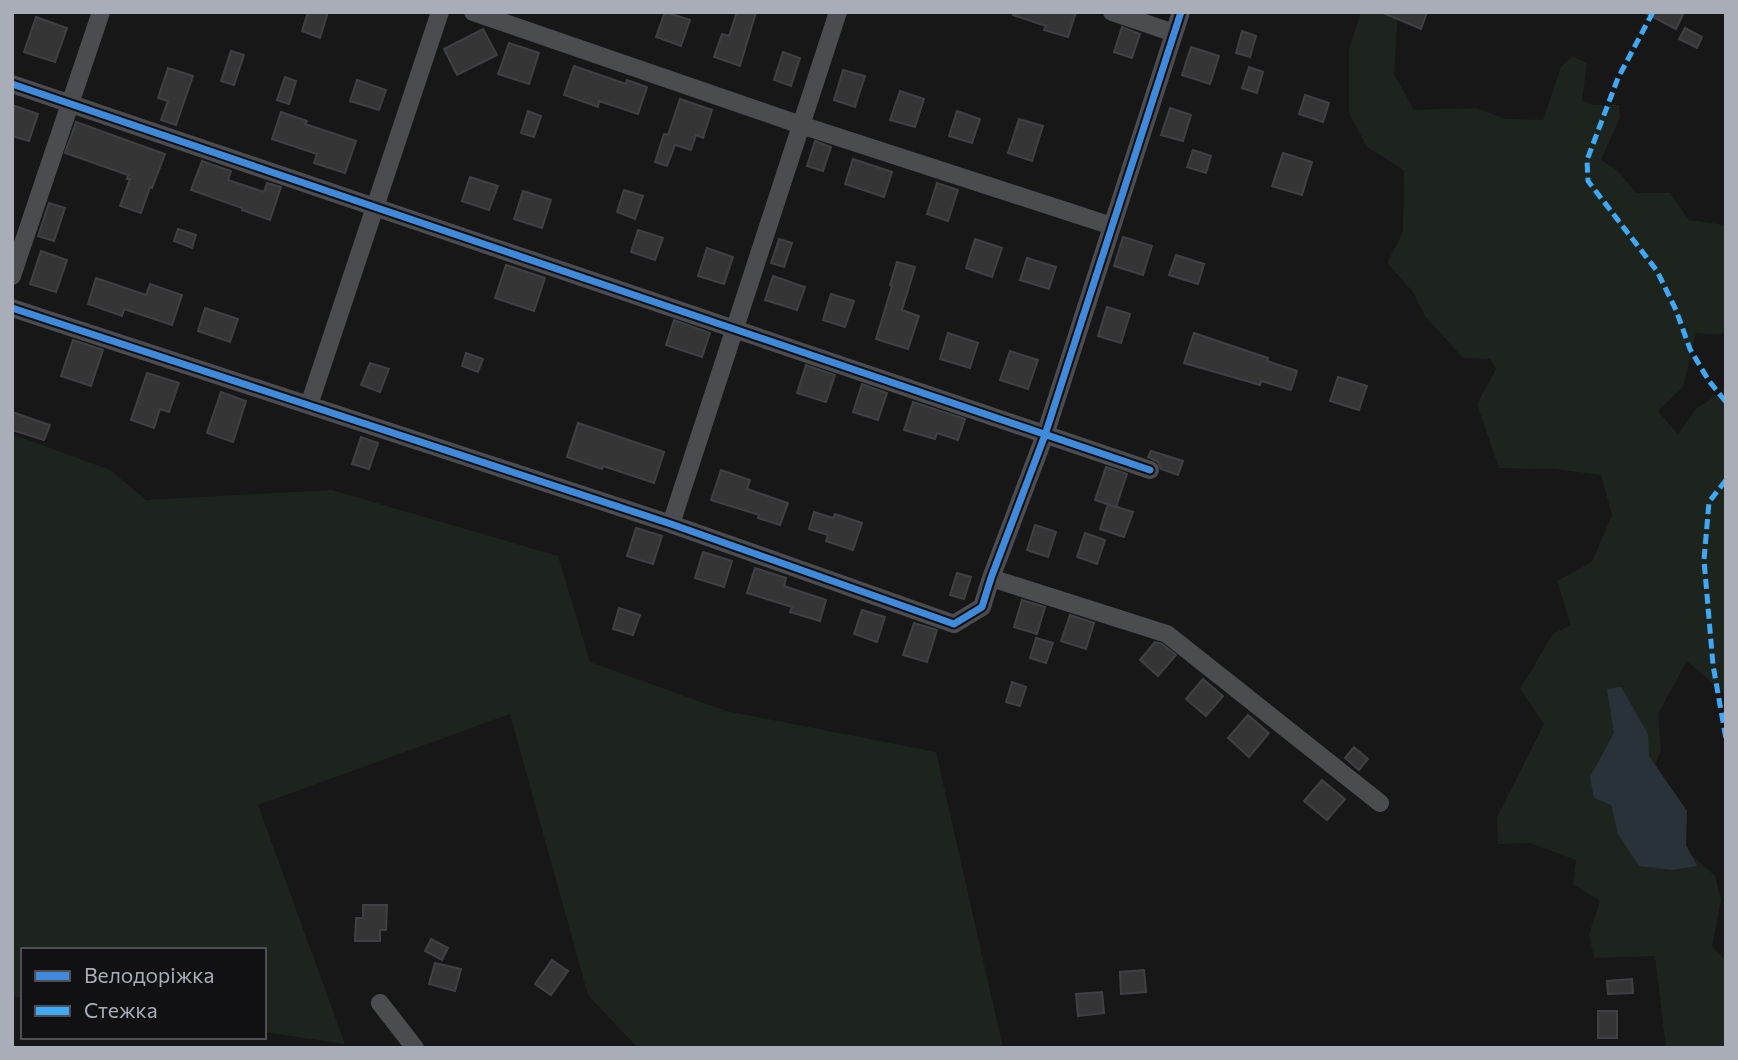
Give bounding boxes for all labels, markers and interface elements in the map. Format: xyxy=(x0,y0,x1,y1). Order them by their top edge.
legend xyxy=(21,948,266,1039)
text: Велодоріжка xyxy=(84,962,214,987)
text: Стежка xyxy=(84,997,158,1022)

